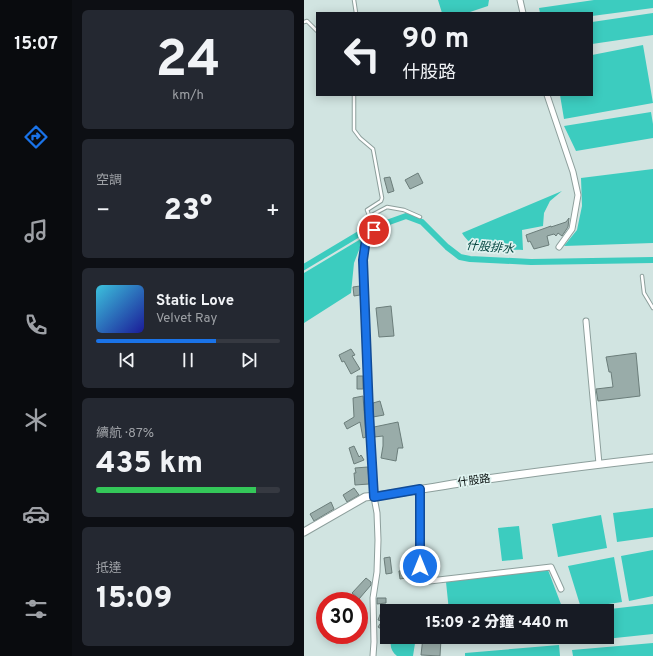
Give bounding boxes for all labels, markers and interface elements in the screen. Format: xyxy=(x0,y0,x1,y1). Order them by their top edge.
text: 90 m xyxy=(402,22,469,58)
icon: left xyxy=(336,28,388,80)
text: 24 xyxy=(155,29,221,95)
text: 15:07 xyxy=(14,33,58,56)
text: 什股路 xyxy=(402,62,456,85)
text: km/h xyxy=(172,88,204,104)
icon: directions xyxy=(22,123,50,151)
text: 空調 xyxy=(96,173,122,189)
text: 23° xyxy=(164,193,212,230)
text: − xyxy=(96,198,110,225)
text: + xyxy=(266,198,280,225)
pin xyxy=(357,213,391,247)
icon: music xyxy=(22,217,50,245)
icon: arrive xyxy=(363,219,385,241)
water label: 什股排水 xyxy=(465,238,516,258)
text: Static Love xyxy=(156,292,234,311)
icon: phone xyxy=(22,311,50,339)
text: Velvet Ray xyxy=(156,311,217,327)
icon: previous xyxy=(116,349,138,371)
icon: pause xyxy=(177,349,199,371)
icon: next xyxy=(238,349,260,371)
icon: climate xyxy=(22,406,50,434)
text: 續航 · 87% xyxy=(96,426,154,442)
text: 435 km xyxy=(96,446,203,483)
street label: 什股路 xyxy=(457,472,491,490)
icon: car xyxy=(22,500,50,528)
position arrow xyxy=(399,545,441,587)
text: 抵達 xyxy=(96,561,122,577)
text: 15:09 xyxy=(96,581,172,618)
speed limit sign: 30 xyxy=(316,592,368,644)
icon: filters xyxy=(22,595,50,623)
text: 15:09 · 2 分鐘 · 440 m xyxy=(425,614,569,633)

